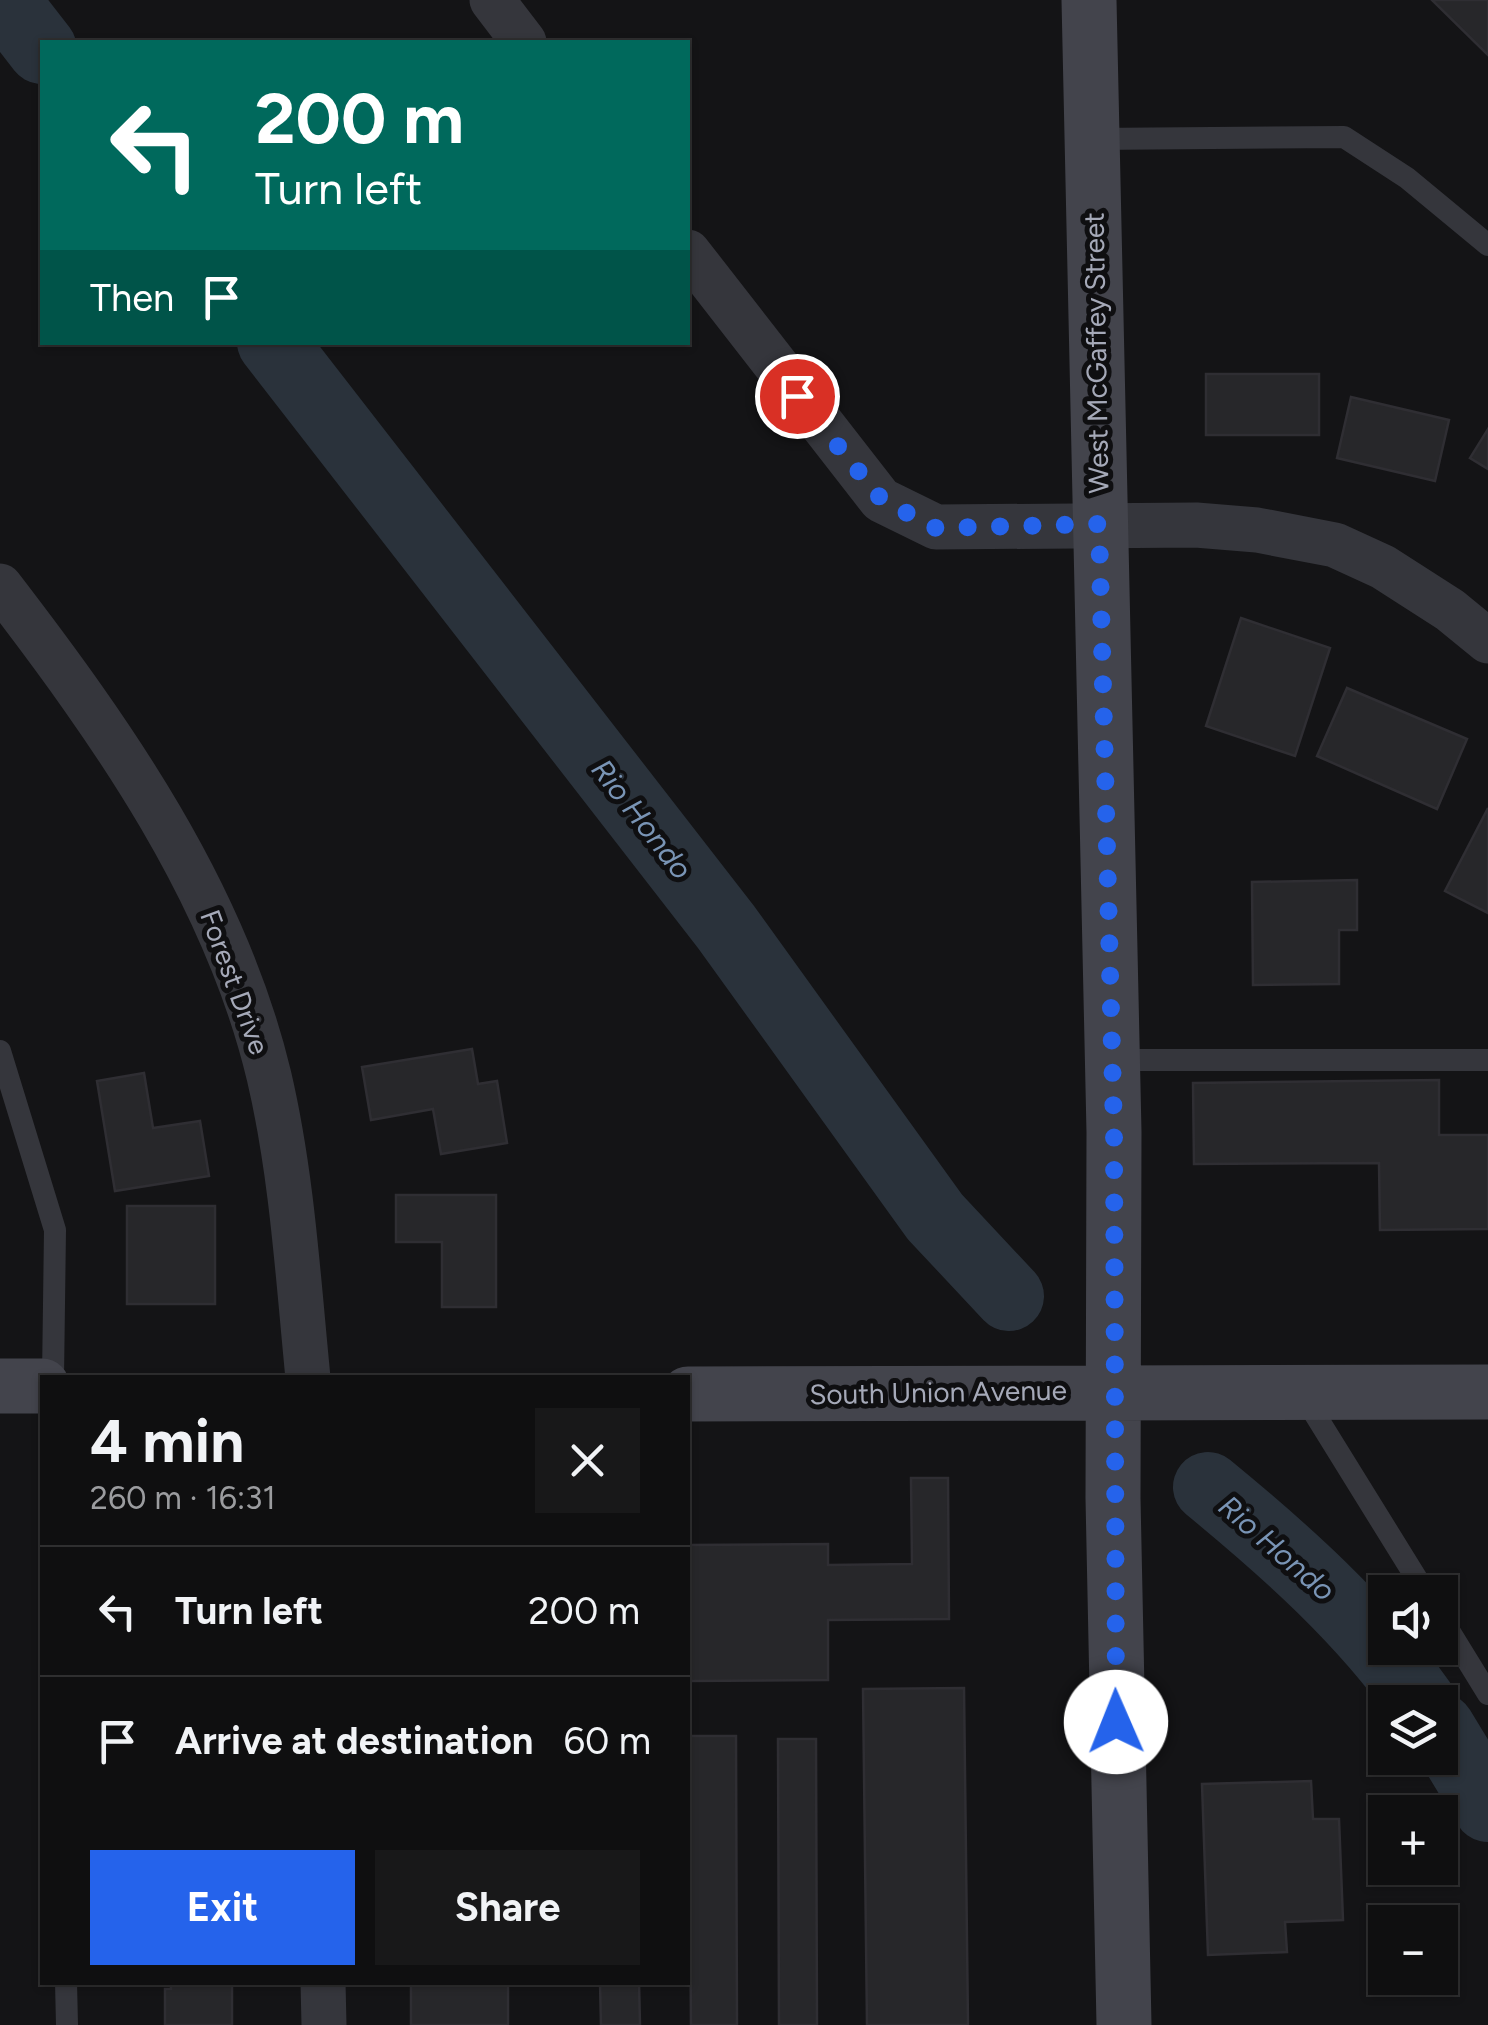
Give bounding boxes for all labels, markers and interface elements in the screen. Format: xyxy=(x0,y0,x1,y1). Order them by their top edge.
text: 200 m xyxy=(255,76,464,161)
icon: left xyxy=(90,80,220,210)
text: Turn left xyxy=(255,161,422,215)
street label: West McGaffey Street xyxy=(1077,212,1115,494)
icon: arrive xyxy=(194,270,249,325)
text: Then xyxy=(90,275,174,321)
pin xyxy=(755,354,840,439)
icon: arrive xyxy=(770,369,825,424)
water label: Rio Hondo xyxy=(584,752,700,886)
street label: Forest Drive xyxy=(193,905,277,1059)
street label: South Union Avenue xyxy=(809,1373,1067,1411)
text: 4 min xyxy=(90,1405,244,1477)
button: close xyxy=(535,1408,640,1513)
text: 260 m · 16:31 xyxy=(90,1479,276,1517)
water label: Rio Hondo xyxy=(1211,1487,1343,1609)
map controls xyxy=(1368,1575,1458,1995)
button: sound xyxy=(1368,1575,1458,1665)
icon: left xyxy=(90,1584,145,1639)
text: Turn left xyxy=(175,1588,323,1634)
text: 200 m xyxy=(528,1588,640,1634)
position arrow xyxy=(1064,1670,1168,1774)
button: layers xyxy=(1368,1685,1458,1775)
icon: arrive xyxy=(90,1714,145,1769)
text: Arrive at destination xyxy=(175,1718,533,1764)
text: 60 m xyxy=(563,1718,651,1764)
button: + xyxy=(1368,1795,1458,1885)
button: Exit xyxy=(90,1850,355,1965)
button: Share xyxy=(375,1850,640,1965)
button: − xyxy=(1368,1905,1458,1995)

